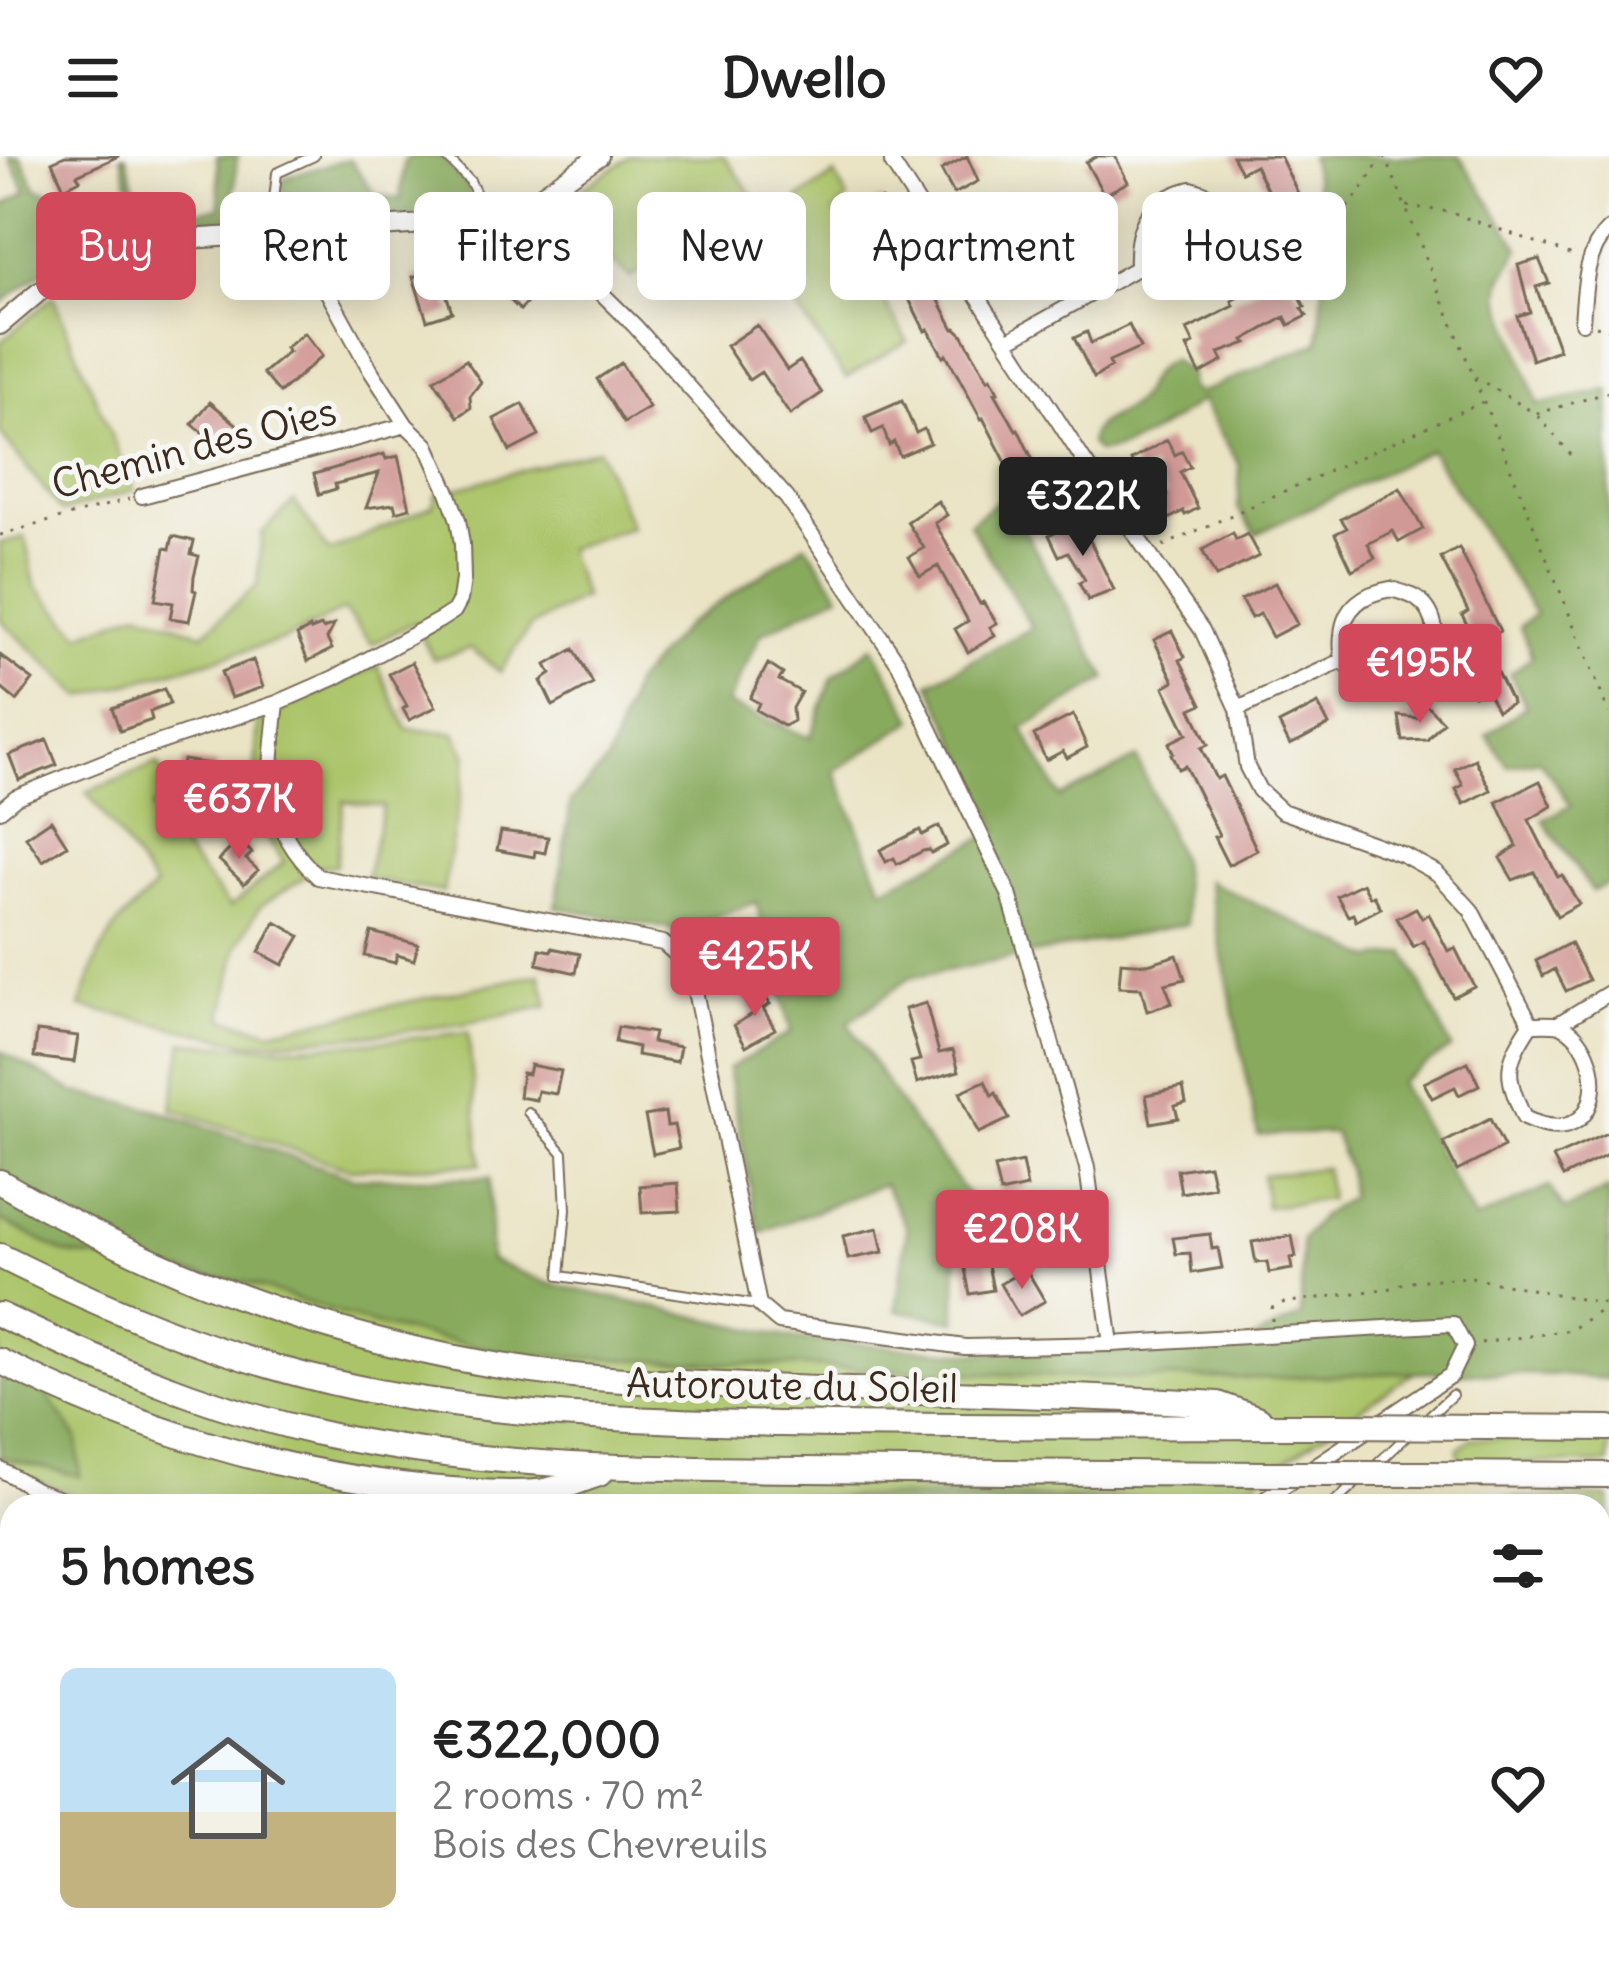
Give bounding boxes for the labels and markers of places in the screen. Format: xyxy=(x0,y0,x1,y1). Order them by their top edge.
pin: €322K xyxy=(999,457,1167,559)
pin: €195K xyxy=(1336,624,1504,726)
pin: €637K xyxy=(155,760,323,862)
pin: €425K xyxy=(671,917,839,1019)
pin: €208K xyxy=(938,1190,1106,1292)

